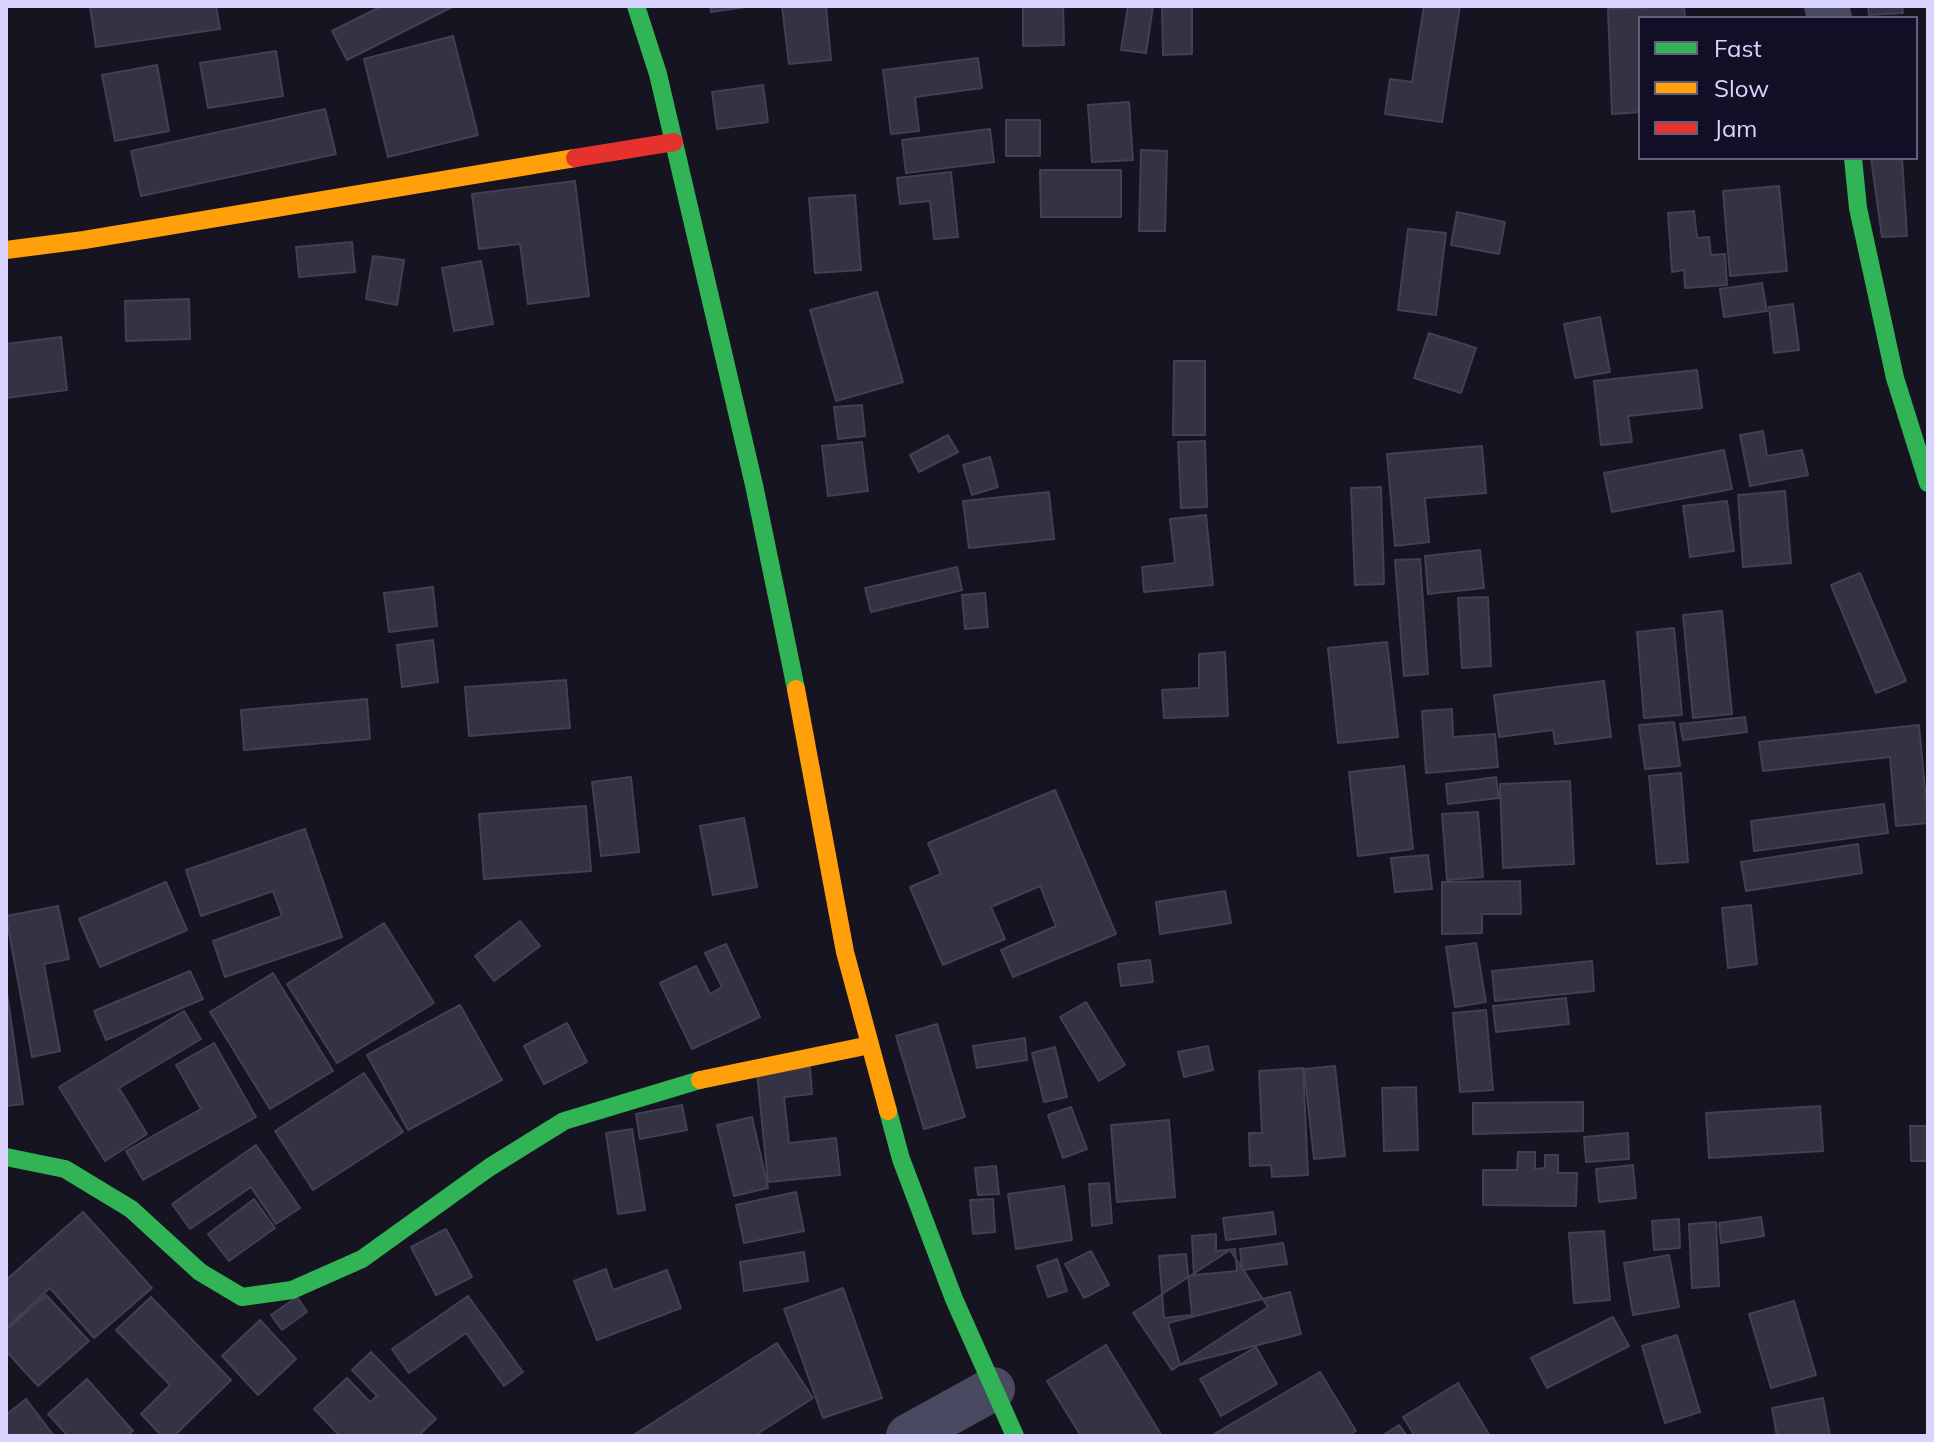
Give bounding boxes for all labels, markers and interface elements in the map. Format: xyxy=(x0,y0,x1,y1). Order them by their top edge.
legend xyxy=(1638,16,1918,160)
text: Fast xyxy=(1714,33,1762,63)
text: Slow xyxy=(1714,73,1769,103)
text: Jam xyxy=(1714,113,1757,143)

